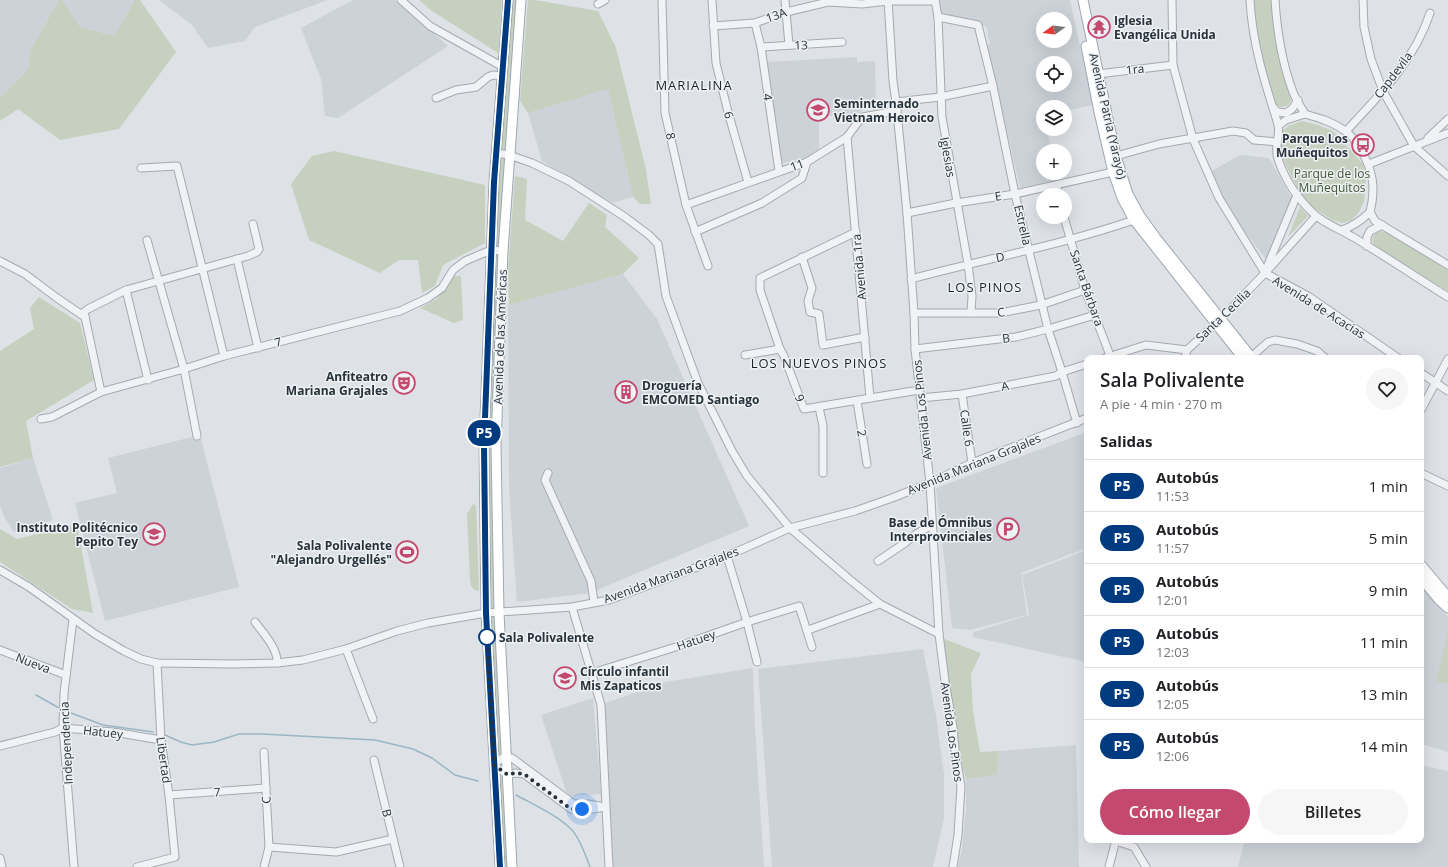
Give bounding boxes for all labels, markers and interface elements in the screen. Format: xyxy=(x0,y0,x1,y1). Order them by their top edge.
street label: 13A xyxy=(763,3,789,27)
north arrow xyxy=(1036,12,1072,48)
map controls xyxy=(1036,12,1072,224)
place label: Iglesia Evangélica Unida xyxy=(1114,12,1216,43)
temple icon: Iglesia Evangélica Unida xyxy=(1086,14,1112,40)
street label: 13 xyxy=(794,36,808,54)
street label: Capdevila xyxy=(1370,48,1416,102)
street label: Avenida Patria (Yarayó) xyxy=(1085,51,1131,181)
button: locate xyxy=(1036,56,1072,92)
street label: 1ra xyxy=(1125,60,1145,78)
district label: MARIALINA xyxy=(655,76,733,94)
street label: 4 xyxy=(759,92,777,102)
place label: Seminternado Vietnam Heroico xyxy=(834,95,934,126)
school or university icon: Seminternado Vietnam Heroico xyxy=(805,97,831,123)
button: layers xyxy=(1036,100,1072,136)
street label: 6 xyxy=(720,109,738,121)
place label: Parque Los Muñequitos xyxy=(1276,130,1348,161)
street label: 8 xyxy=(662,131,680,141)
bus stop icon: Parque Los Muñequitos xyxy=(1350,132,1376,158)
street label: Iglesias xyxy=(936,135,960,179)
button: + xyxy=(1036,144,1072,180)
street label: 11 xyxy=(788,155,806,175)
park label: Parque de los Muñequitos xyxy=(1294,165,1371,196)
street label: E xyxy=(993,187,1003,205)
button: − xyxy=(1036,188,1072,224)
street label: Estrella xyxy=(1010,203,1036,247)
street label: Avenida 1ra xyxy=(848,233,870,301)
street label: D xyxy=(994,248,1006,266)
street label: Santa Bárbara xyxy=(1066,248,1108,328)
street label: Avenida de las Américas xyxy=(489,269,511,405)
street label: Avenida de Acacias xyxy=(1269,272,1369,342)
district label: LOS PINOS xyxy=(948,278,1022,296)
street label: Santa Cecilia xyxy=(1192,284,1254,346)
street label: C xyxy=(996,303,1006,321)
street label: B xyxy=(1001,329,1011,347)
street label: 7 xyxy=(272,333,284,351)
district label: LOS NUEVOS PINOS xyxy=(751,354,887,372)
street label: Avenida Los Pinos xyxy=(908,359,936,461)
text: Sala Polivalente xyxy=(1100,367,1245,393)
place label: Anfiteatro Mariana Grajales xyxy=(286,368,388,399)
button: heart xyxy=(1366,368,1408,410)
theatre icon: Anfiteatro Mariana Grajales xyxy=(391,370,417,396)
place label: Droguería EMCOMED Santiago xyxy=(642,377,759,408)
street label: A xyxy=(1000,377,1011,395)
building icon: Droguería EMCOMED Santiago xyxy=(613,379,639,405)
street label: 9 xyxy=(791,392,809,404)
text: A pie · 4 min · 270 m xyxy=(1100,395,1222,413)
street label: Calle 6 xyxy=(956,408,978,448)
line badge: P5 xyxy=(466,420,502,446)
text: P5 xyxy=(476,423,492,442)
street label: 2 xyxy=(853,428,871,438)
street label: Avenida Mariana Grajales xyxy=(905,429,1044,499)
text: Salidas xyxy=(1100,431,1153,451)
text: Autobús xyxy=(1156,467,1219,487)
text: P5 xyxy=(1114,476,1130,495)
text: 1 min xyxy=(1369,476,1408,496)
text: 11:53 xyxy=(1156,487,1189,505)
place label: Base de Ómnibus Interprovinciales xyxy=(888,514,992,545)
parking icon: Base de Ómnibus Interprovinciales xyxy=(995,516,1021,542)
place label: Instituto Politécnico Pepito Tey xyxy=(17,519,138,550)
text: Autobús xyxy=(1156,519,1219,539)
school or university icon: Instituto Politécnico Pepito Tey xyxy=(141,521,167,547)
text: P5 xyxy=(1114,528,1130,547)
text: 5 min xyxy=(1369,528,1408,548)
place label: Sala Polivalente "Alejandro Urgellés" xyxy=(270,537,392,568)
sports icon: Sala Polivalente "Alejandro Urgellés" xyxy=(394,539,420,565)
text: 11:57 xyxy=(1156,539,1189,557)
street label: Avenida Mariana Grajales xyxy=(601,543,741,607)
text: Autobús xyxy=(1156,571,1219,591)
text: P5 xyxy=(1114,580,1130,599)
text: 9 min xyxy=(1369,580,1408,600)
text: 12:01 xyxy=(1156,591,1189,609)
text: Autobús xyxy=(1156,623,1219,643)
street label: Hatuey xyxy=(674,625,719,655)
marker: Sala Polivalente xyxy=(478,628,496,646)
place label: Sala Polivalente xyxy=(499,629,594,646)
text: P5 xyxy=(1114,632,1130,651)
text: 11 min xyxy=(1360,632,1408,652)
text: 12:03 xyxy=(1156,643,1189,661)
street label: Nueva xyxy=(13,649,53,677)
place label: Círculo infantil Mis Zapaticos xyxy=(580,663,669,694)
school or university icon: Círculo infantil Mis Zapaticos xyxy=(552,665,578,691)
text: Autobús xyxy=(1156,675,1219,695)
street label: Avenida Los Pinos xyxy=(937,681,967,783)
text: P5 xyxy=(1114,684,1130,703)
text: 13 min xyxy=(1360,684,1408,704)
text: 12:05 xyxy=(1156,695,1189,713)
street label: Independencia xyxy=(55,701,77,785)
street label: Hatuey xyxy=(82,721,125,743)
text: Autobús xyxy=(1156,727,1219,747)
street label: Libertad xyxy=(152,736,176,784)
text: P5 xyxy=(1114,736,1130,755)
text: 14 min xyxy=(1360,736,1408,756)
text: 12:06 xyxy=(1156,747,1189,765)
street label: 7 xyxy=(213,783,221,801)
button: Cómo llegar xyxy=(1100,789,1250,835)
button: Billetes xyxy=(1258,789,1408,835)
street label: C xyxy=(257,795,275,804)
your location xyxy=(572,799,592,819)
street label: B xyxy=(378,807,396,819)

